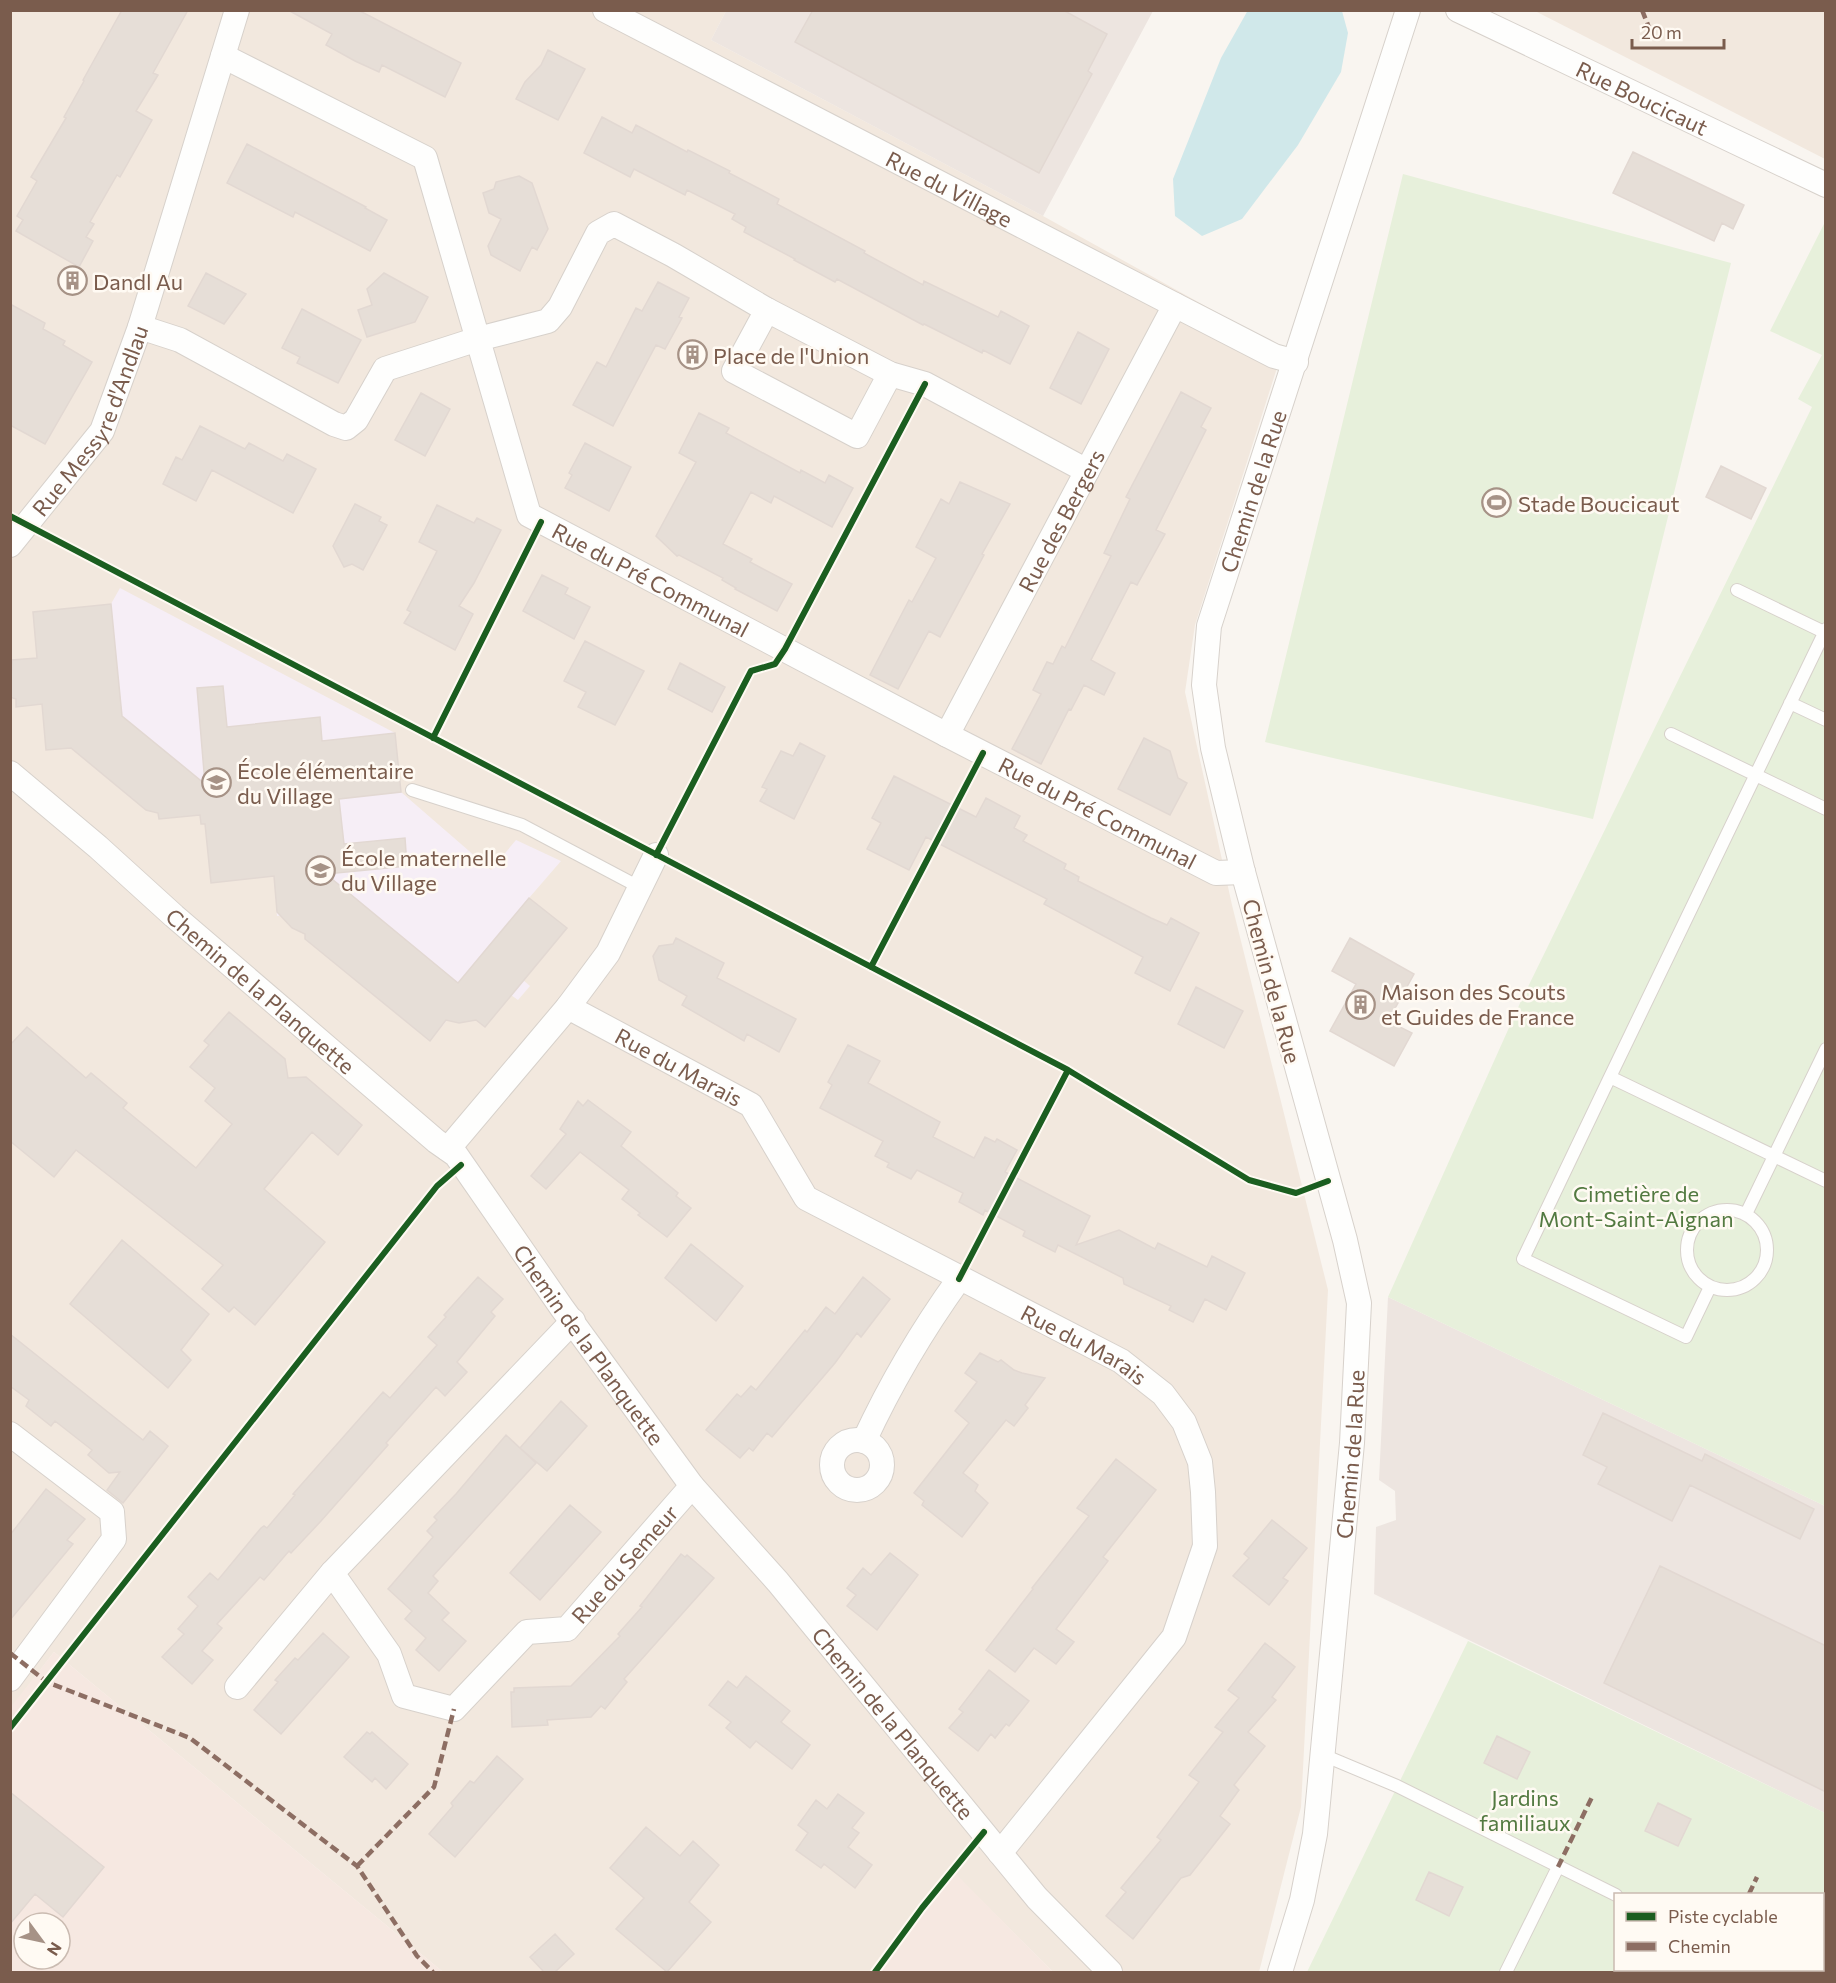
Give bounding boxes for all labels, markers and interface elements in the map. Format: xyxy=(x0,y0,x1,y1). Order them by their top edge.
scale bar xyxy=(1632,12,1724,50)
text: 20 m xyxy=(1641,21,1682,43)
street label: Rue Boucicaut xyxy=(1572,55,1712,140)
street label: Rue du Village xyxy=(882,144,1017,232)
building icon: Dandl Au xyxy=(56,265,88,297)
place label: Dandl Au xyxy=(93,268,183,295)
street label: Rue Messyre d'Andlau xyxy=(26,321,153,521)
building icon: Place de l'Union xyxy=(676,339,708,371)
place label: Place de l'Union xyxy=(713,342,869,369)
street label: Chemin de la Rue xyxy=(1214,406,1291,576)
street label: Rue des Bergers xyxy=(1012,444,1110,596)
sports icon: Stade Boucicaut xyxy=(1481,487,1513,519)
place label: Stade Boucicaut xyxy=(1518,490,1680,517)
street label: Rue du Pré Communal xyxy=(548,516,754,642)
street label: Rue du Pré Communal xyxy=(994,750,1201,874)
place label: École élémentaire du Village xyxy=(237,757,414,809)
school or university icon: École élémentaire du Village xyxy=(200,767,232,799)
place label: École maternelle du Village xyxy=(341,844,506,896)
school or university icon: École maternelle du Village xyxy=(304,854,336,886)
street label: Chemin de la Rue xyxy=(1237,896,1307,1066)
street label: Chemin de la Planquette xyxy=(161,902,361,1079)
place label: Maison des Scouts et Guides de France xyxy=(1381,978,1574,1030)
building icon: Maison des Scouts et Guides de France xyxy=(1344,988,1376,1020)
street label: Rue du Marais xyxy=(611,1022,747,1111)
park label: Cimetière de Mont-Saint-Aignan xyxy=(1538,1180,1734,1232)
street label: Chemin de la Planquette xyxy=(508,1239,671,1450)
street label: Rue du Marais xyxy=(1017,1298,1153,1390)
street label: Chemin de la Rue xyxy=(1330,1369,1369,1540)
street label: Rue du Semeur xyxy=(565,1499,683,1628)
street label: Chemin de la Planquette xyxy=(807,1621,980,1824)
park label: Jardins familiaux xyxy=(1479,1784,1571,1836)
legend xyxy=(1614,1893,1824,1971)
text: Piste cyclable xyxy=(1668,1905,1778,1927)
north arrow xyxy=(12,1911,72,1971)
text: Chemin xyxy=(1668,1935,1731,1957)
text: N xyxy=(44,1939,66,1960)

